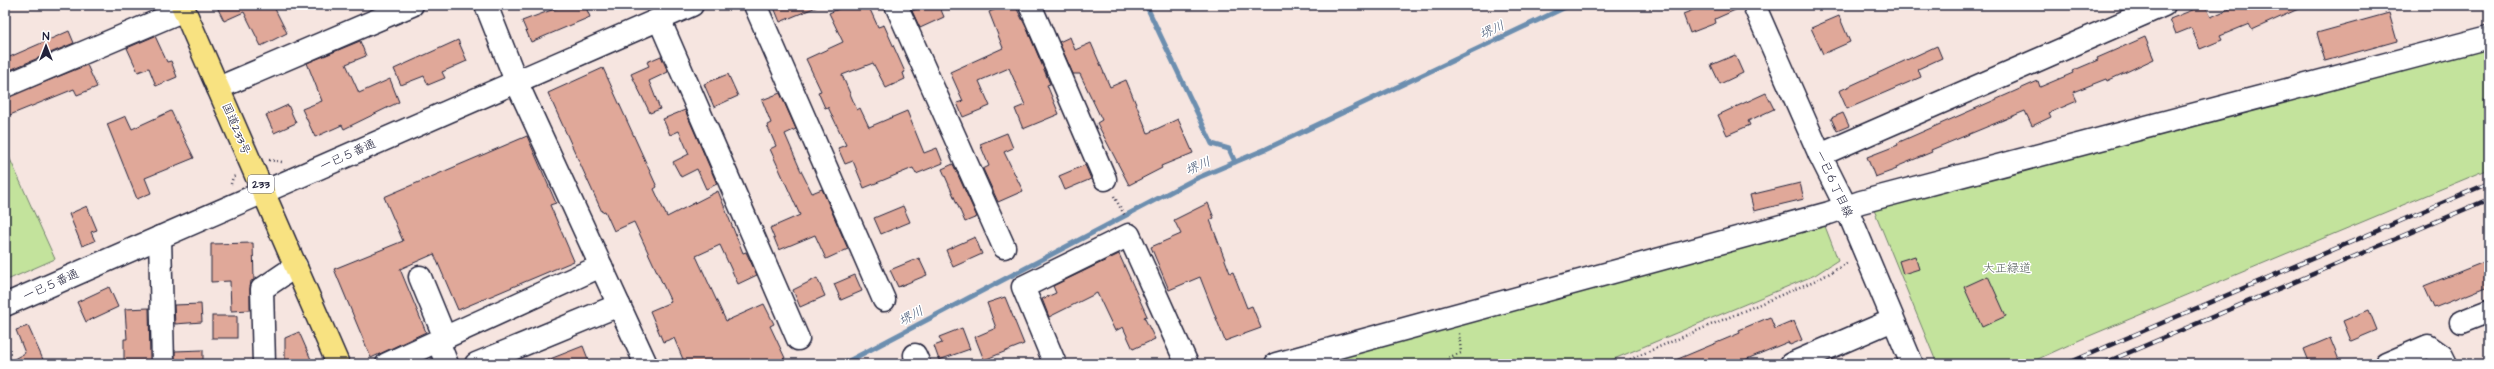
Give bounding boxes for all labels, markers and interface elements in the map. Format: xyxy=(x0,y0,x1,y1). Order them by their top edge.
water label: 堺川 xyxy=(1476,16,1508,44)
north arrow xyxy=(26,26,66,66)
text: N xyxy=(43,29,50,44)
street label: 国道233号 xyxy=(217,100,255,158)
street label: 一已５番通 xyxy=(317,135,379,175)
street label: 一已６丁目線 xyxy=(1811,148,1857,220)
water label: 堺川 xyxy=(1182,152,1214,180)
road number: 233 xyxy=(248,175,274,193)
park label: 大正緑道 xyxy=(1983,260,2031,277)
street label: 一已５番通 xyxy=(20,265,82,305)
water label: 堺川 xyxy=(895,302,927,330)

